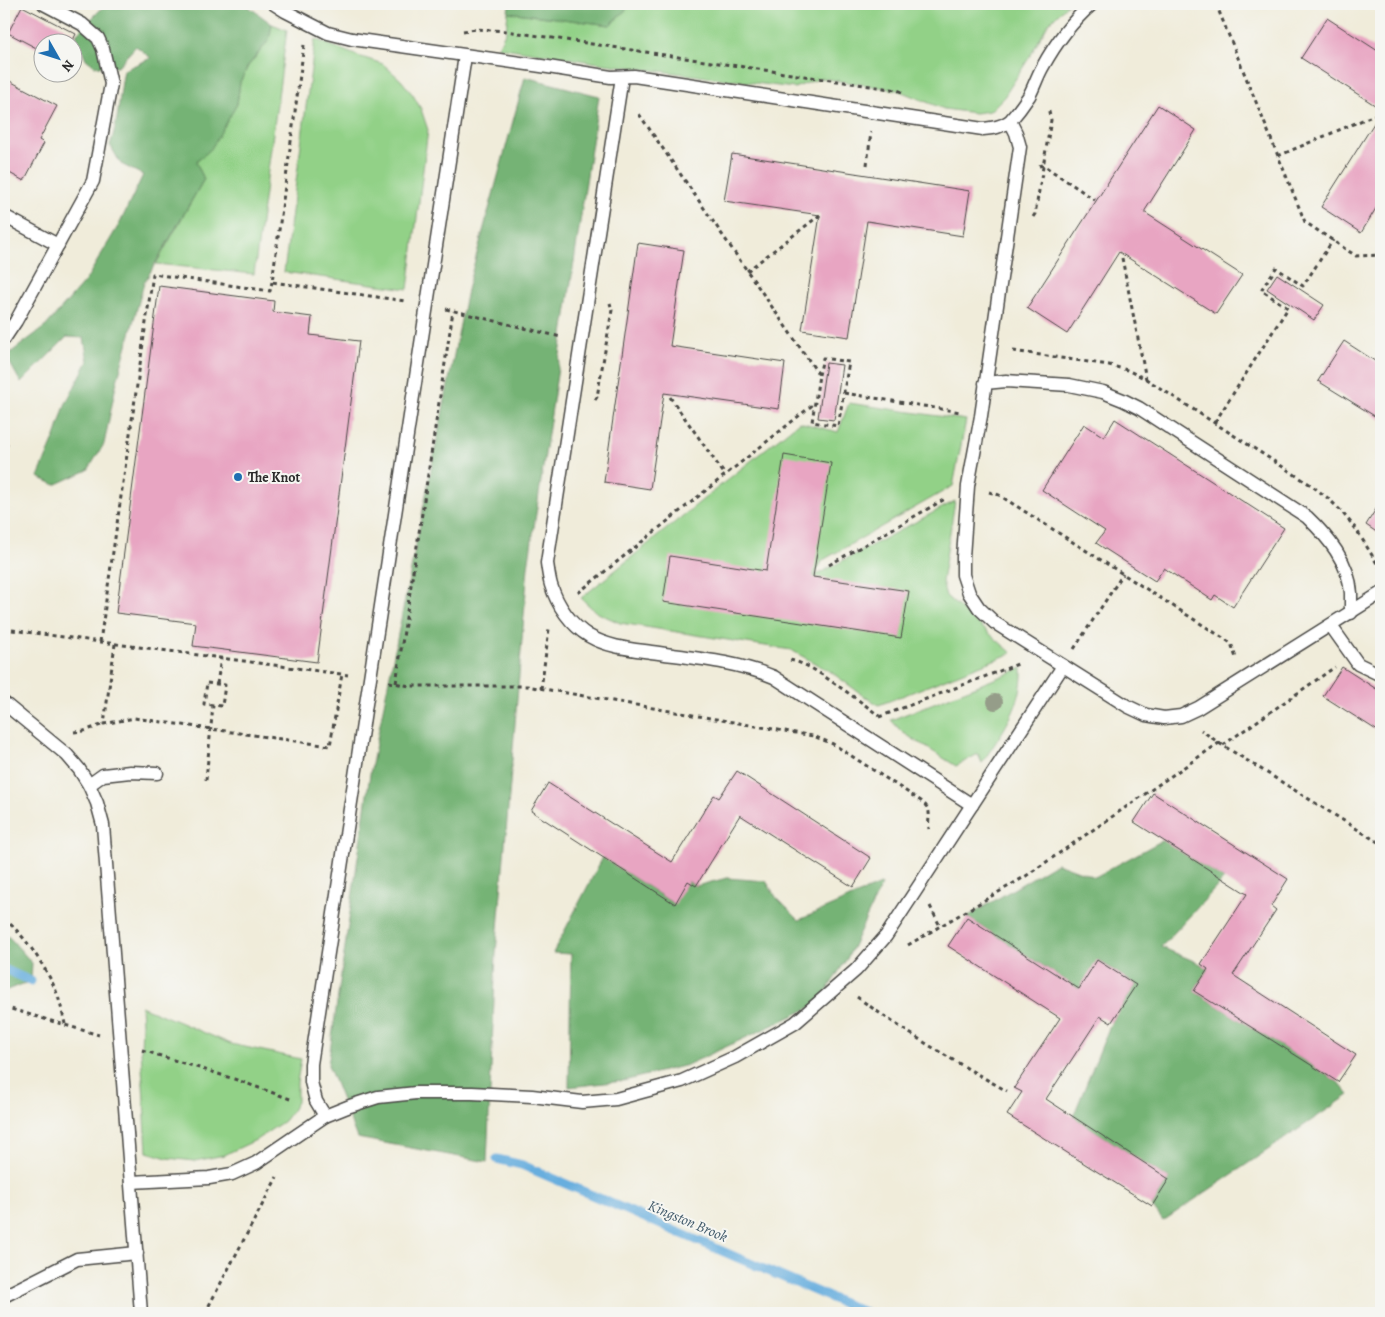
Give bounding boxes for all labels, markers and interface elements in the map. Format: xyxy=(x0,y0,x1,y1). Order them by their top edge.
north arrow xyxy=(32,32,82,82)
text: N xyxy=(57,56,78,76)
place label: The Knot xyxy=(248,468,300,487)
marker: The Knot xyxy=(232,471,244,483)
water label: Kingston Brook xyxy=(645,1195,731,1247)

